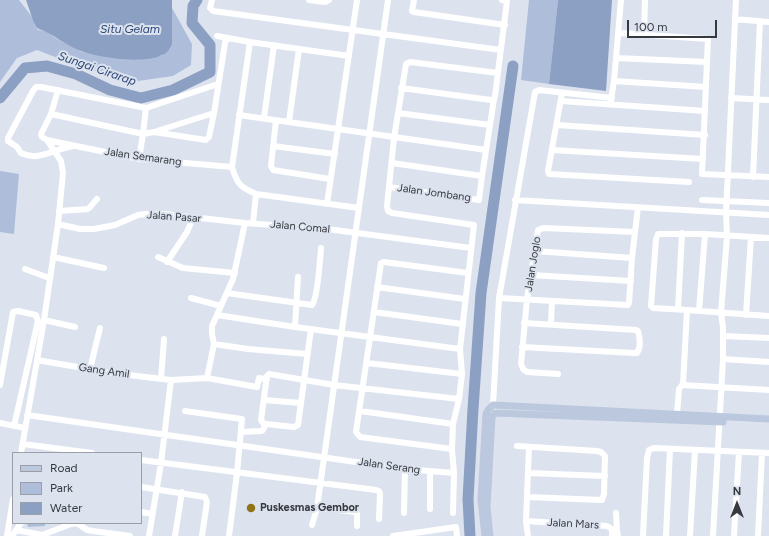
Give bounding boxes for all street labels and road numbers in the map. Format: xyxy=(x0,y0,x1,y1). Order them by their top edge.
street label: Jalan Semarang xyxy=(104,145,182,169)
street label: Jalan Jombang xyxy=(396,181,472,205)
street label: Jalan Pasar xyxy=(146,209,202,225)
street label: Jalan Comal xyxy=(270,218,330,236)
street label: Jalan Joglo xyxy=(522,236,544,292)
street label: Gang Amil xyxy=(78,361,130,381)
street label: Jalan Serang xyxy=(357,455,421,477)
street label: Jalan Mars xyxy=(547,516,599,532)

